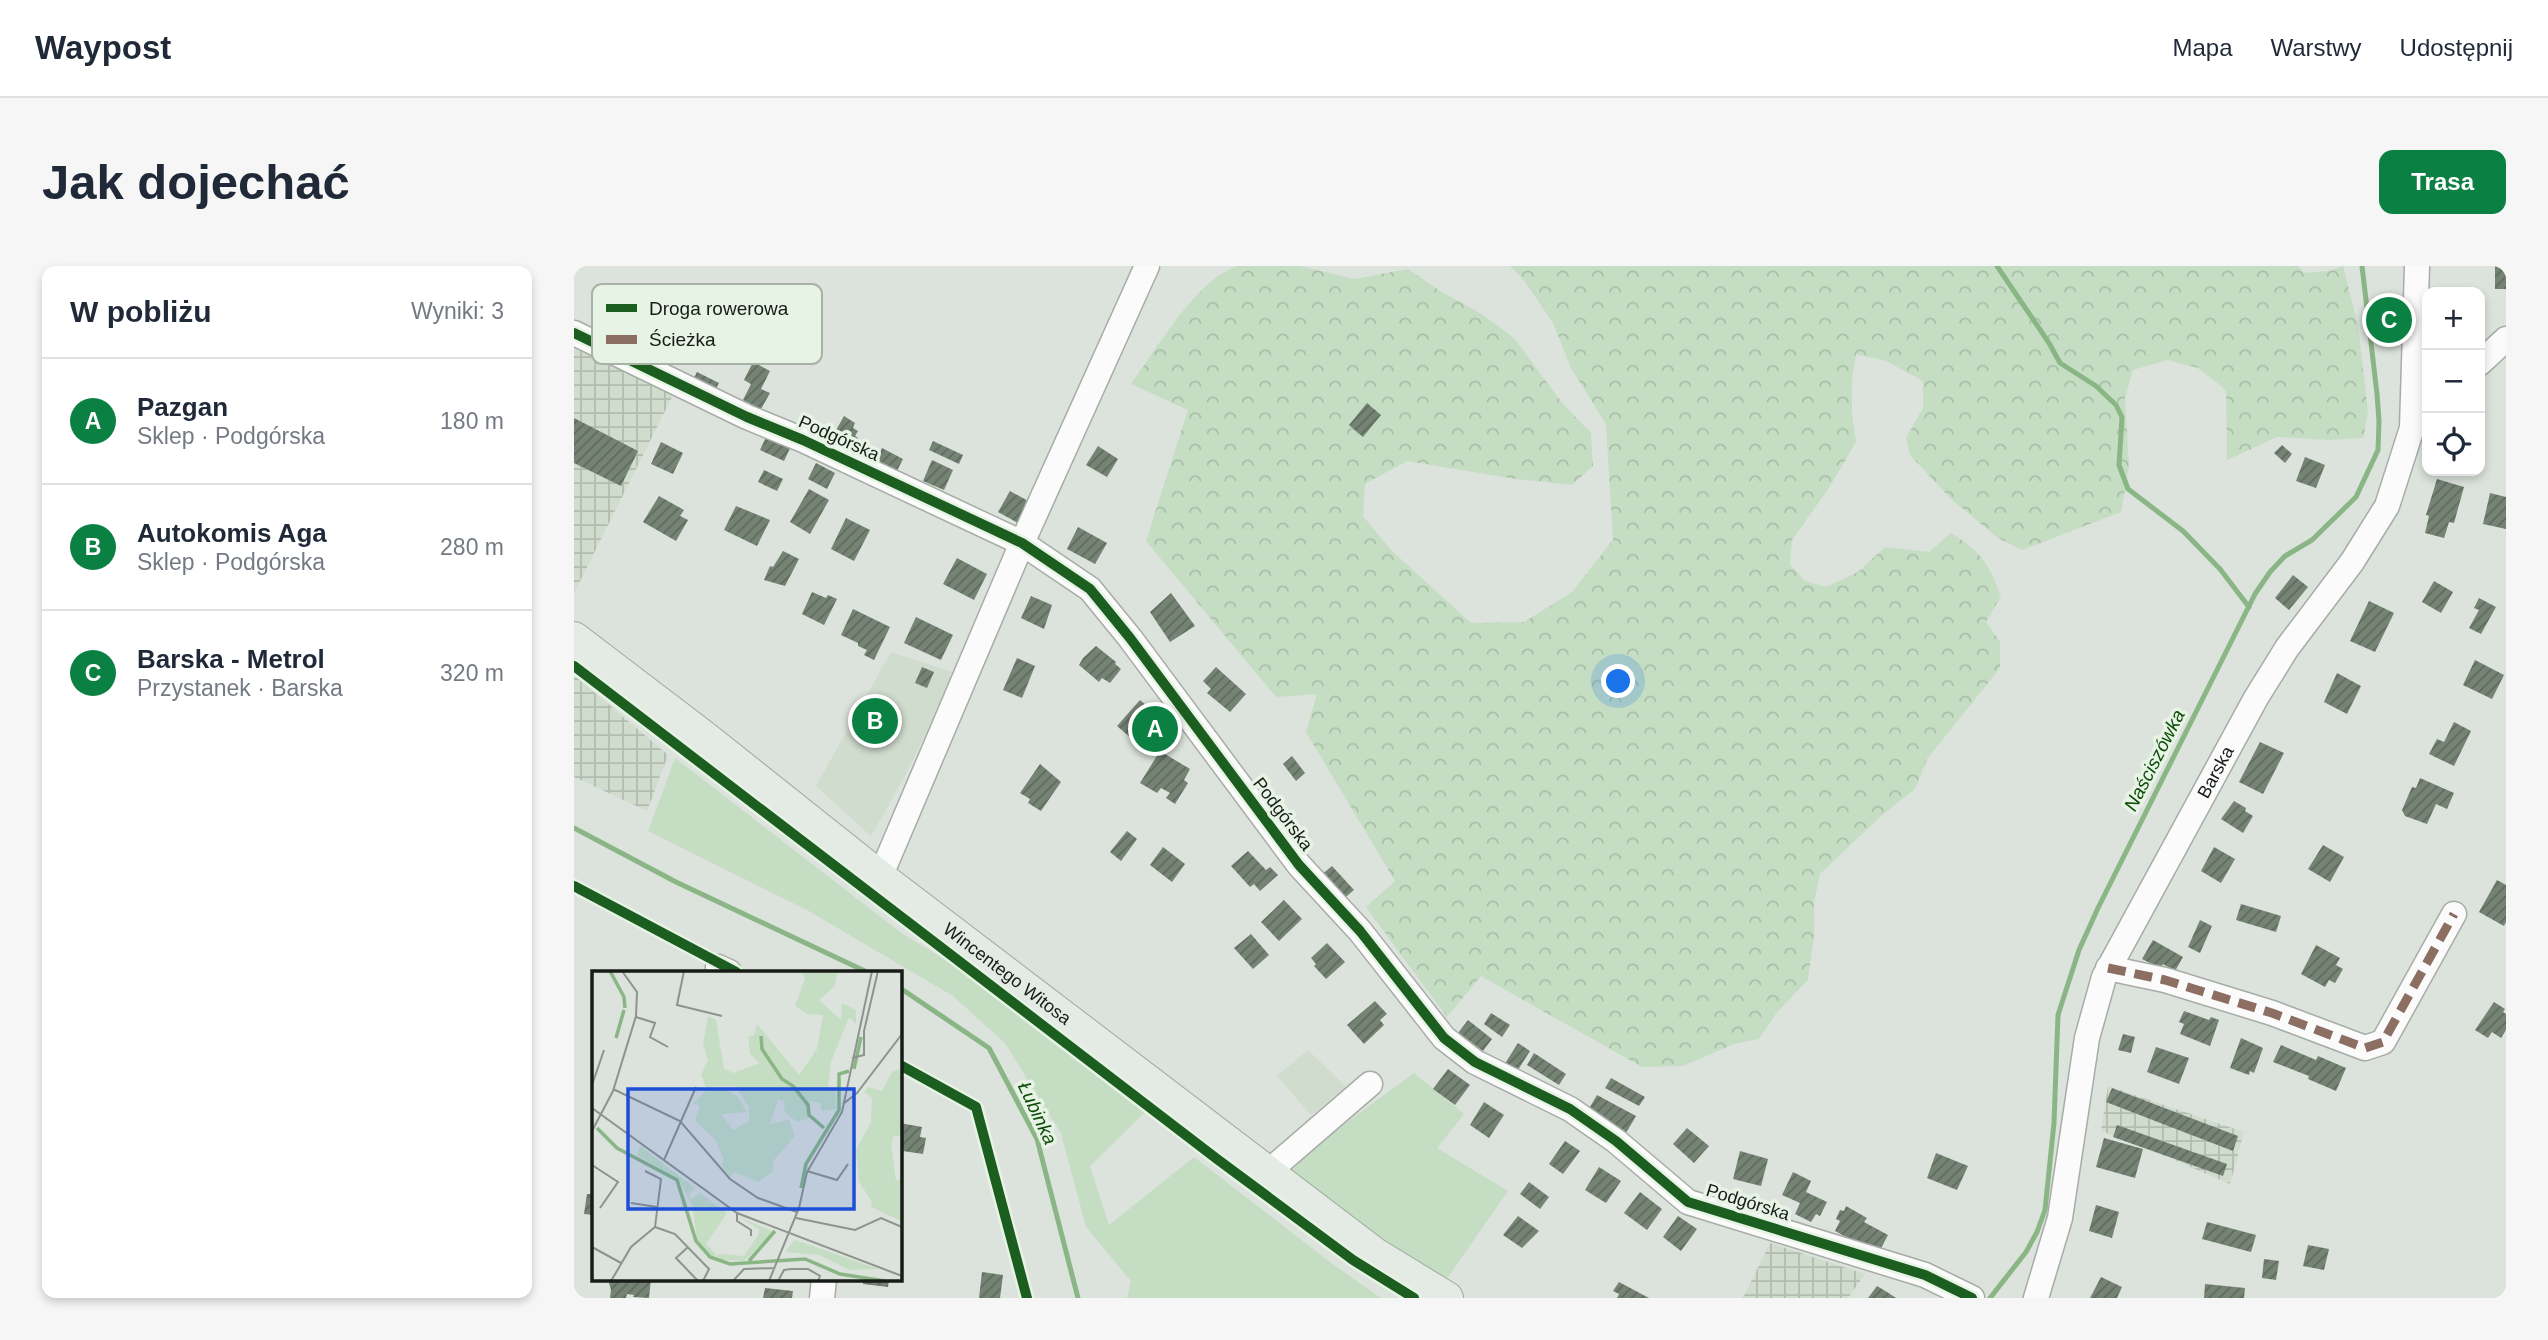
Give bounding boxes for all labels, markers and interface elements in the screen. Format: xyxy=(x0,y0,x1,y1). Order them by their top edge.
text: Waypost xyxy=(35,29,171,66)
text: Mapa xyxy=(2172,34,2232,61)
text: Warstwy xyxy=(2270,34,2362,61)
text: Udostępnij xyxy=(2400,34,2513,61)
button: Trasa xyxy=(2379,150,2506,214)
text: Jak dojechać xyxy=(42,155,350,209)
legend xyxy=(592,284,822,364)
map controls xyxy=(2422,287,2485,476)
button: + xyxy=(2422,287,2485,350)
pin: C xyxy=(2366,294,2412,346)
text: W pobliżu xyxy=(70,295,212,328)
text: Wyniki: 3 xyxy=(411,298,504,324)
text: Droga rowerowa xyxy=(649,298,789,319)
text: Ścieżka xyxy=(649,329,716,350)
button: − xyxy=(2422,350,2485,413)
text: Pazgan xyxy=(137,392,228,422)
text: A xyxy=(85,408,101,434)
text: 180 m xyxy=(440,408,504,434)
street label: Podgórska xyxy=(796,411,883,465)
button: locate xyxy=(2422,413,2485,476)
text: Sklep · Podgórska xyxy=(137,423,325,449)
text: Autokomis Aga xyxy=(137,518,327,548)
text: B xyxy=(85,534,101,560)
text: 280 m xyxy=(440,534,504,560)
text: Sklep · Podgórska xyxy=(137,549,325,575)
text: Barska - Metrol xyxy=(137,644,325,674)
text: C xyxy=(85,660,101,686)
text: 320 m xyxy=(440,660,504,686)
your location xyxy=(1601,664,1635,698)
text: Przystanek · Barska xyxy=(137,675,343,701)
pin: B xyxy=(852,695,898,747)
pin: A xyxy=(1132,703,1178,755)
water label: Naściszówka xyxy=(2120,706,2189,814)
street label: Barska xyxy=(2193,742,2238,802)
street label: Podgórska xyxy=(1249,774,1317,855)
street label: Wincentego Witosa xyxy=(939,919,1076,1029)
inset map xyxy=(592,971,901,1280)
water label: Łubinka xyxy=(1014,1079,1061,1148)
street label: Podgórska xyxy=(1704,1180,1793,1224)

